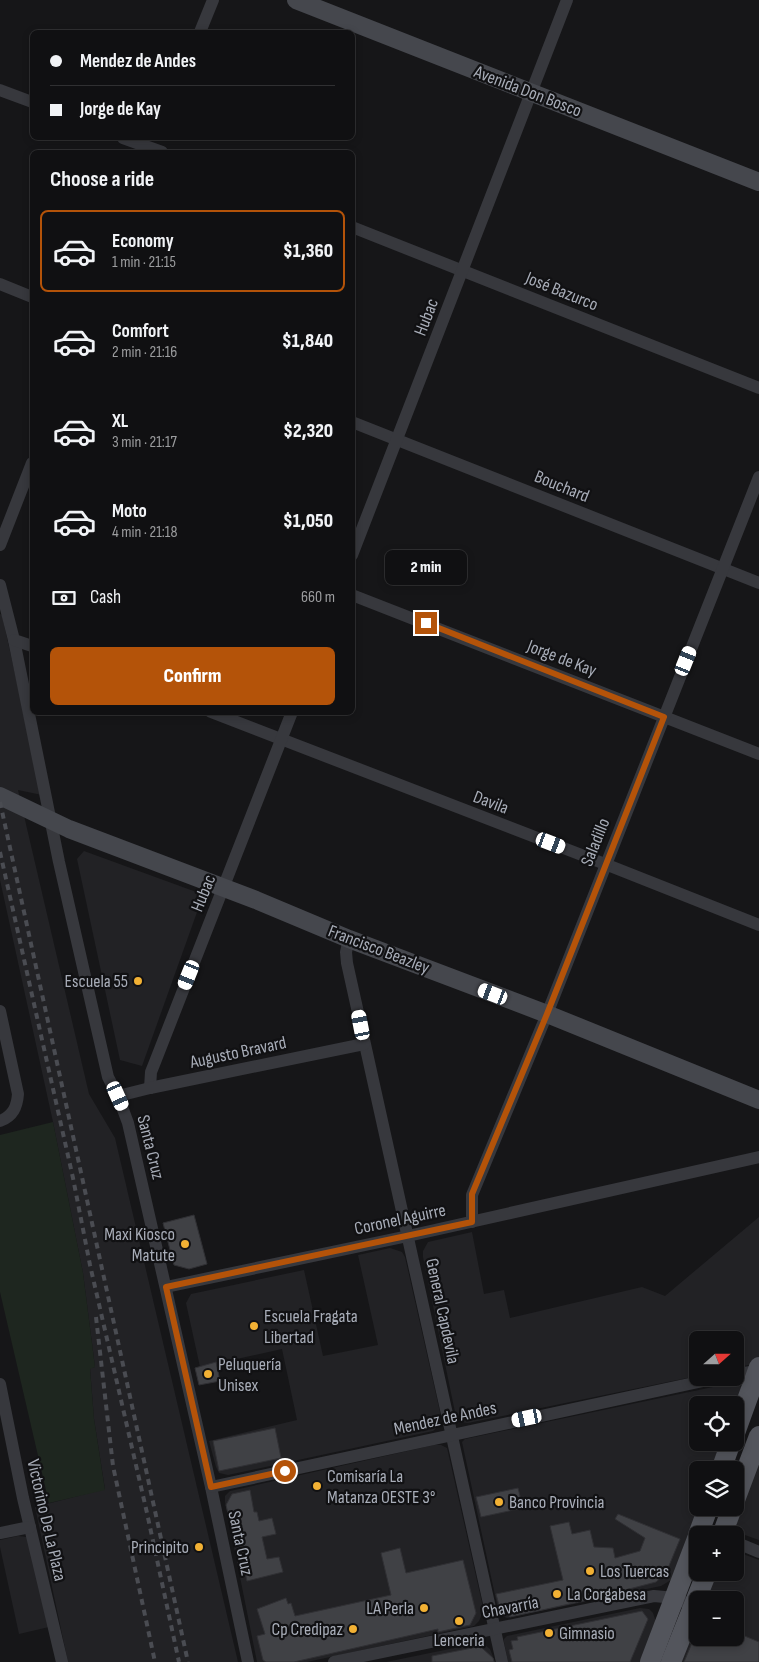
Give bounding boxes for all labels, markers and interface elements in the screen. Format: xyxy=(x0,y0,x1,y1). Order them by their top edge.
text: Mendez de Andes xyxy=(80,50,196,73)
street label: Avenida Don Bosco xyxy=(470,61,584,122)
text: Jorge de Kay xyxy=(80,98,161,121)
text: Choose a ride xyxy=(50,166,154,193)
icon: car xyxy=(52,229,97,274)
text: Economy xyxy=(112,230,174,253)
text: $1,360 xyxy=(283,240,333,263)
text: 1 min · 21:15 xyxy=(112,253,176,272)
street label: José Bazurco xyxy=(522,267,601,315)
street label: Hubac xyxy=(410,296,443,339)
icon: car xyxy=(52,319,97,364)
text: Comfort xyxy=(112,320,169,343)
text: $1,840 xyxy=(282,330,333,353)
text: 2 min · 21:16 xyxy=(112,343,177,362)
icon: car xyxy=(52,409,97,454)
text: XL xyxy=(112,410,128,433)
text: $2,320 xyxy=(283,420,333,443)
text: 3 min · 21:17 xyxy=(112,433,177,452)
street label: Bouchard xyxy=(531,466,592,507)
icon: car xyxy=(52,499,97,544)
text: Moto xyxy=(112,500,147,523)
text: $1,050 xyxy=(283,510,333,533)
text: 4 min · 21:18 xyxy=(112,523,177,542)
callout: 2 min xyxy=(385,550,467,586)
text: 2 min xyxy=(410,558,442,577)
icon: cash xyxy=(50,584,78,612)
text: Cash xyxy=(90,586,121,609)
text: 660 m xyxy=(301,588,335,607)
route end xyxy=(415,612,437,634)
street label: Jorge de Kay xyxy=(523,635,599,681)
car xyxy=(673,644,698,678)
button: Confirm xyxy=(50,647,335,705)
street label: Davila xyxy=(470,786,512,819)
street label: Saladillo xyxy=(576,815,615,869)
car xyxy=(534,831,567,855)
street label: Hubac xyxy=(187,872,220,915)
street label: Francisco Beazley xyxy=(325,921,432,978)
car xyxy=(176,958,201,992)
place label: Escuela 55 xyxy=(65,971,128,992)
marker: Escuela 55 xyxy=(132,975,144,987)
car xyxy=(476,982,509,1006)
car xyxy=(350,1009,371,1041)
street label: Augusto Bravard xyxy=(187,1032,288,1073)
car xyxy=(105,1079,130,1113)
street label: Santa Cruz xyxy=(132,1113,169,1182)
street label: Coronel Aguirre xyxy=(353,1200,448,1239)
place label: Maxi Kiosco Matute xyxy=(104,1224,175,1266)
marker: Maxi Kiosco Matute xyxy=(179,1238,191,1250)
street label: General Capdevila xyxy=(421,1256,464,1366)
place label: Escuela Fragata Libertad xyxy=(264,1306,358,1348)
marker: Escuela Fragata Libertad xyxy=(248,1320,260,1332)
north arrow xyxy=(689,1331,744,1386)
map controls xyxy=(689,1331,744,1646)
place label: Peluquería Unisex xyxy=(218,1354,281,1396)
marker: Peluquería Unisex xyxy=(202,1368,214,1380)
button: locate xyxy=(689,1396,744,1451)
street label: Mendez de Andes xyxy=(392,1397,498,1440)
car xyxy=(510,1408,543,1428)
street label: Victorino De La Plaza xyxy=(22,1457,71,1583)
route start xyxy=(274,1460,296,1482)
button: layers xyxy=(689,1461,744,1516)
place label: Comisaría La Matanza OESTE 3° xyxy=(327,1466,435,1508)
marker: Comisaría La Matanza OESTE 3° xyxy=(311,1480,323,1492)
place label: Banco Provincia xyxy=(509,1492,605,1513)
marker: Banco Provincia xyxy=(493,1496,505,1508)
street label: Santa Cruz xyxy=(223,1509,258,1578)
button: + xyxy=(689,1526,744,1581)
place label: Principito xyxy=(131,1537,189,1558)
marker: Principito xyxy=(193,1541,205,1553)
place label: Los Tuercas xyxy=(600,1561,669,1582)
marker: Los Tuercas xyxy=(584,1565,596,1577)
place label: La Corgabesa xyxy=(567,1584,646,1605)
marker: La Corgabesa xyxy=(551,1588,563,1600)
button: − xyxy=(689,1591,744,1646)
street label: Chavarría xyxy=(480,1592,540,1623)
place label: LA Perla xyxy=(366,1598,414,1619)
marker: LA Perla xyxy=(418,1602,430,1614)
marker: Lenceria xyxy=(453,1615,465,1627)
place label: Cp Credipaz xyxy=(272,1619,344,1640)
marker: Cp Credipaz xyxy=(347,1623,359,1635)
place label: Gimnasio xyxy=(559,1623,615,1644)
marker: Gimnasio xyxy=(543,1627,555,1639)
place label: Lenceria xyxy=(433,1630,485,1651)

